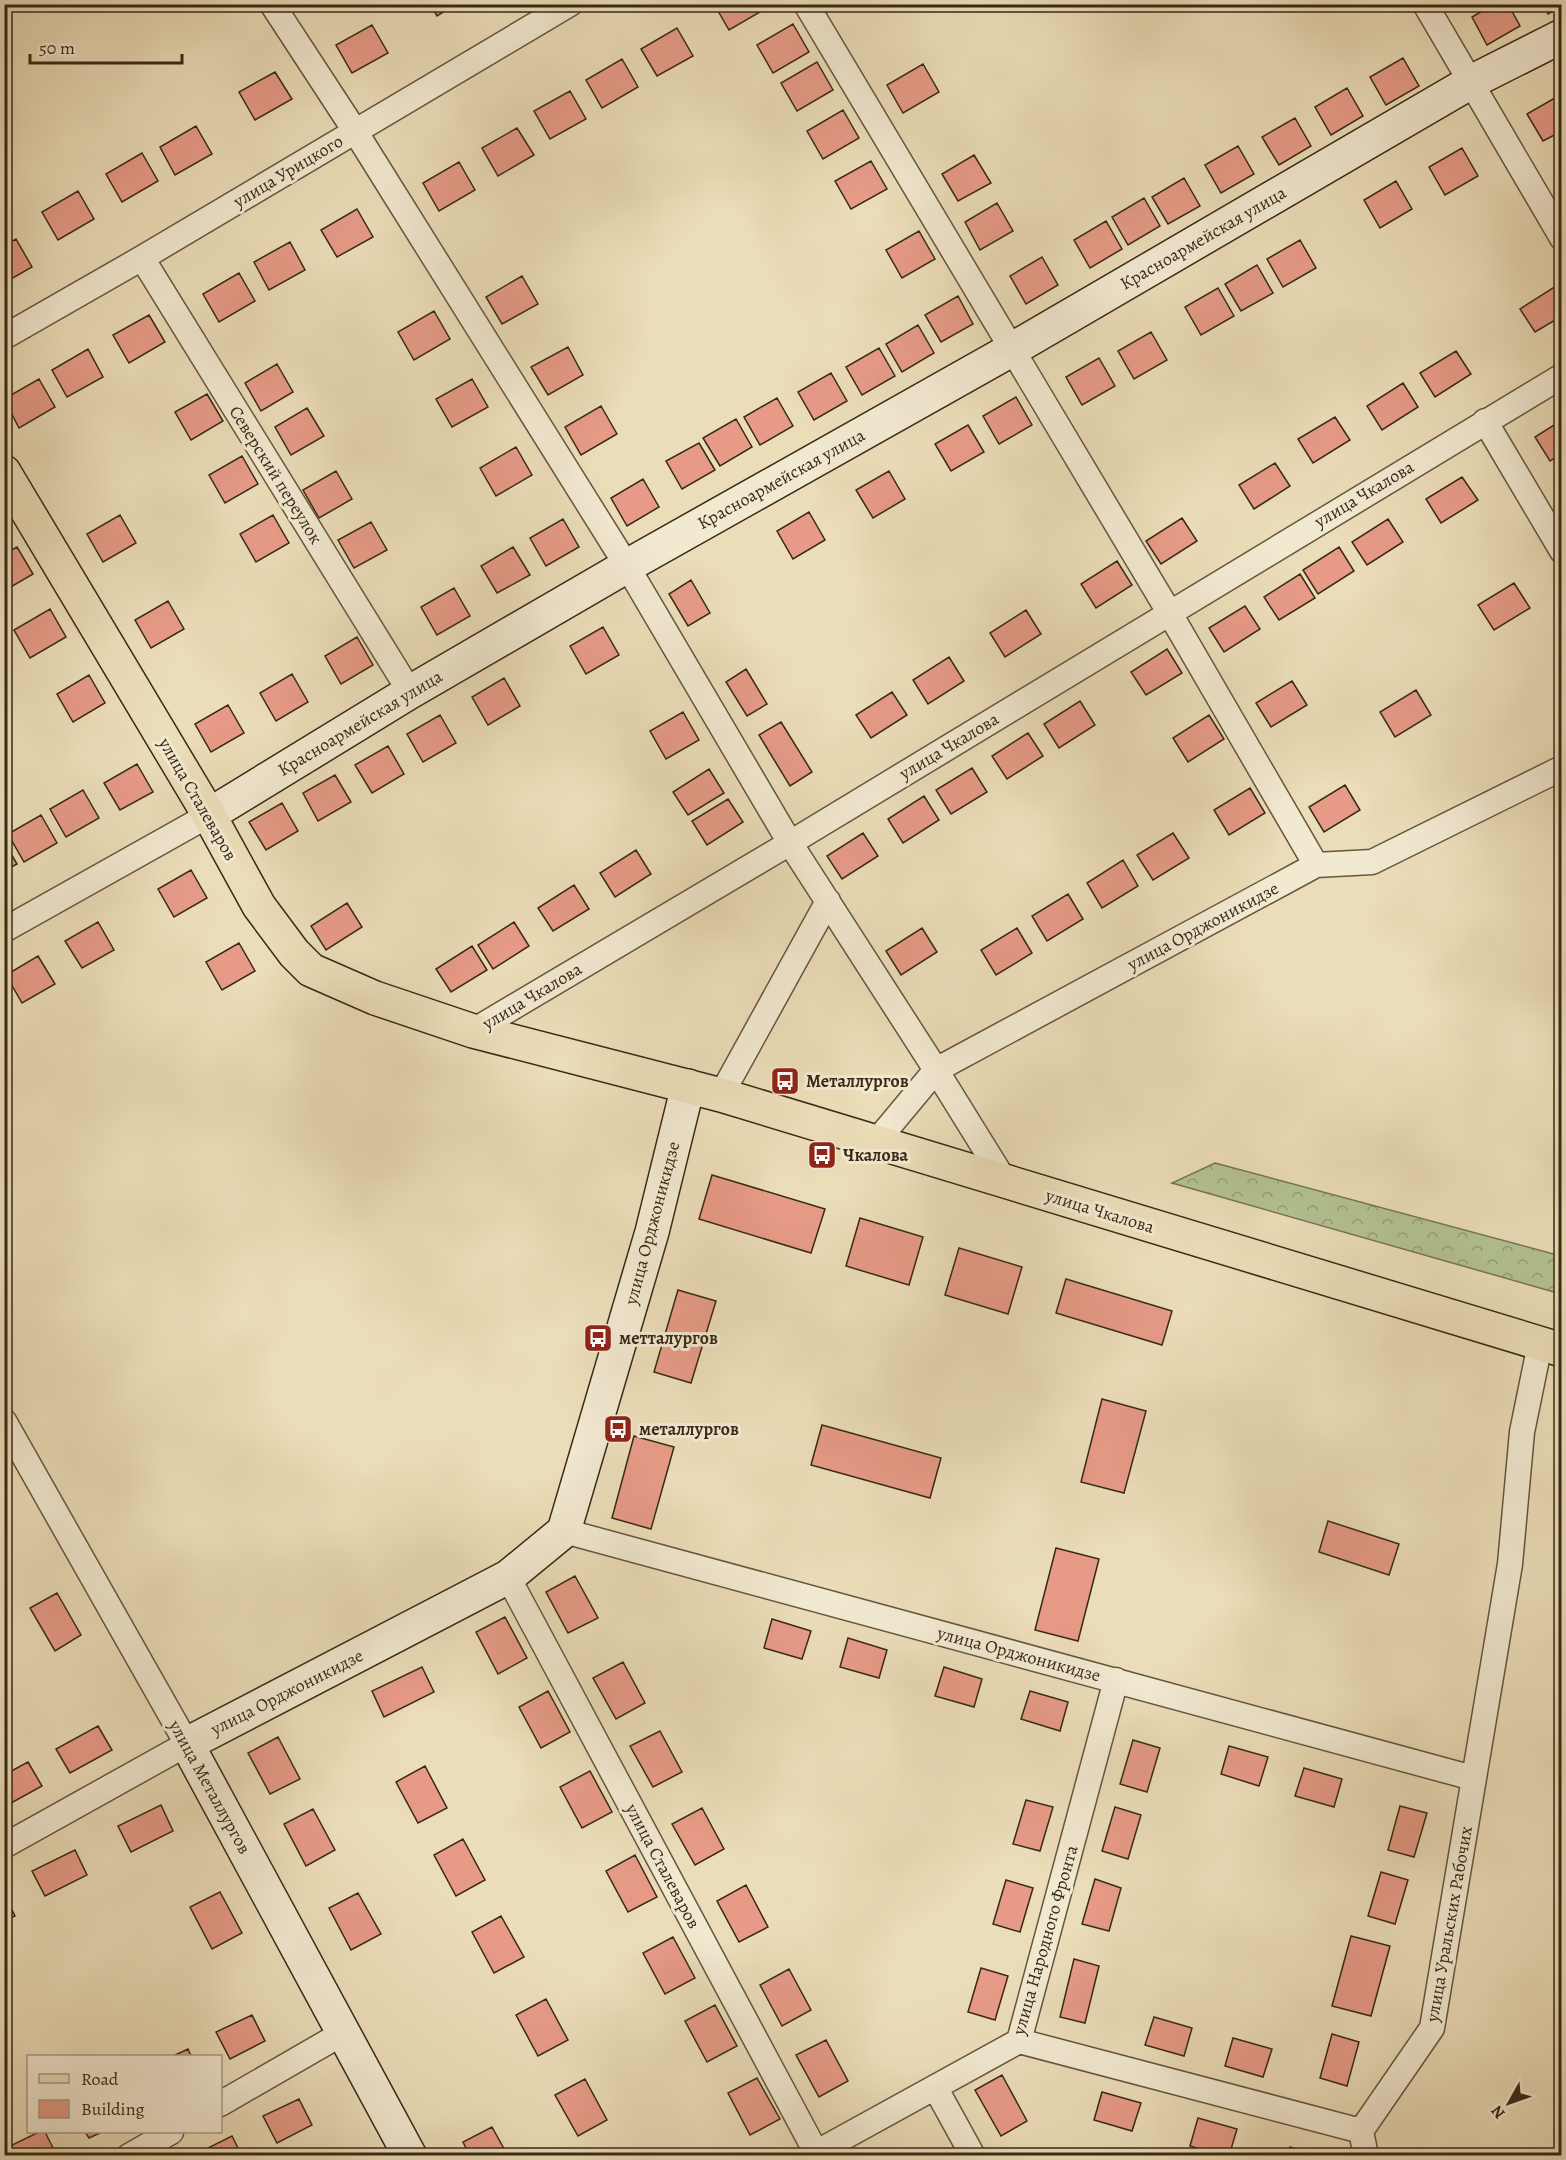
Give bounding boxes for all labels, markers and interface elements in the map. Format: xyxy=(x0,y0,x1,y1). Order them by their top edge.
scale bar xyxy=(30,27,182,65)
text: 50 m xyxy=(39,36,75,60)
street label: улица Урицкого xyxy=(228,129,347,214)
street label: Красноармейская улица xyxy=(1116,180,1291,295)
street label: Северский переулок xyxy=(224,401,328,549)
street label: Красноармейская улица xyxy=(693,423,870,535)
street label: улица Чкалова xyxy=(1309,454,1419,534)
street label: Красноармейская улица xyxy=(273,664,447,782)
street label: улица Чкалова xyxy=(894,706,1004,786)
street label: улица Сталеваров xyxy=(153,732,243,865)
street label: улица Орджоникидзе xyxy=(1122,876,1283,977)
street label: улица Чкалова xyxy=(477,956,587,1036)
bus stop icon: Металлургов xyxy=(769,1065,801,1097)
place label: Металлургов xyxy=(806,1069,909,1093)
street label: улица Орджоникидзе xyxy=(618,1139,685,1308)
bus stop icon: Чкалова xyxy=(806,1139,838,1171)
place label: Чкалова xyxy=(843,1143,909,1167)
street label: улица Чкалова xyxy=(1042,1183,1158,1239)
bus stop icon: метталургов xyxy=(582,1322,614,1354)
place label: метталургов xyxy=(619,1326,718,1350)
bus stop icon: металлургов xyxy=(602,1413,634,1445)
place label: металлургов xyxy=(639,1417,739,1441)
street label: улица Орджоникидзе xyxy=(934,1620,1103,1687)
street label: улица Орджоникидзе xyxy=(206,1643,367,1741)
street label: улица Металлургов xyxy=(163,1715,257,1858)
street label: улица Сталеваров xyxy=(619,1798,706,1933)
street label: улица Уральских Рабочих xyxy=(1420,1824,1478,2025)
street label: улица Народного Фронта xyxy=(1006,1842,1084,2039)
legend xyxy=(27,2055,222,2133)
text: Road xyxy=(81,2067,119,2091)
north arrow xyxy=(1479,2073,1539,2133)
text: Building xyxy=(81,2097,145,2121)
text: N xyxy=(1486,2100,1510,2124)

